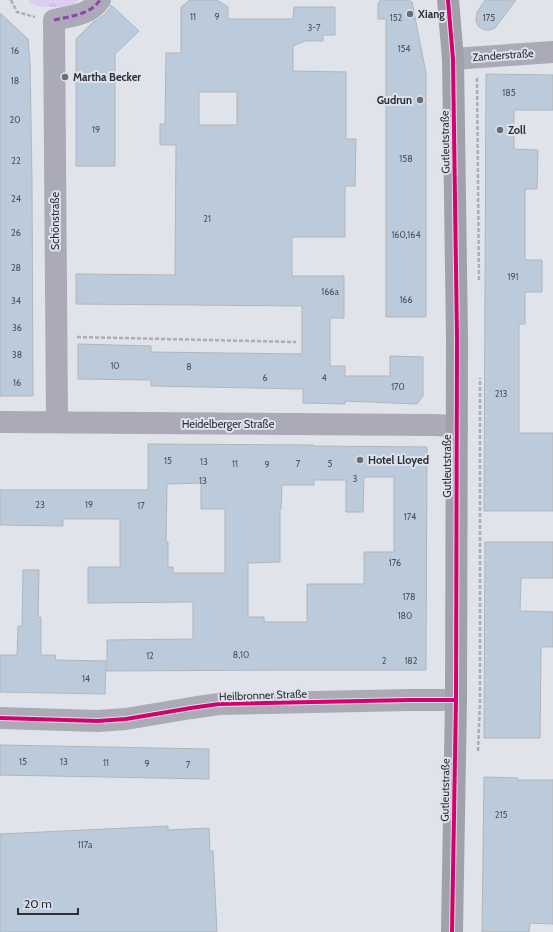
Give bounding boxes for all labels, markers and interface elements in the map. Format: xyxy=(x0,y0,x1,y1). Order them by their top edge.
place label: Xiang xyxy=(417,7,445,21)
marker: Xiang xyxy=(405,9,415,19)
house number: 11 xyxy=(190,11,196,22)
house number: 9 xyxy=(214,11,220,22)
house number: 152 xyxy=(390,12,403,23)
house number: 175 xyxy=(483,12,495,23)
house number: 3-7 xyxy=(307,22,321,33)
house number: 154 xyxy=(397,43,411,54)
house number: 16 xyxy=(11,45,19,56)
street label: Zanderstraße xyxy=(472,46,534,64)
place label: Martha Becker xyxy=(73,70,141,84)
marker: Martha Becker xyxy=(60,72,70,82)
house number: 18 xyxy=(11,75,19,86)
house number: 185 xyxy=(502,87,516,98)
place label: Gudrun xyxy=(377,93,412,107)
marker: Gudrun xyxy=(415,95,425,105)
street label: Gutleutstraße xyxy=(437,110,453,174)
house number: 20 xyxy=(10,114,21,125)
place label: Zoll xyxy=(508,123,526,137)
house number: 19 xyxy=(92,124,100,135)
marker: Zoll xyxy=(495,125,505,135)
house number: 158 xyxy=(399,153,413,164)
house number: 22 xyxy=(11,155,21,166)
street label: Schönstraße xyxy=(48,191,62,250)
house number: 24 xyxy=(11,193,21,204)
house number: 21 xyxy=(203,213,211,224)
house number: 26 xyxy=(11,227,21,238)
house number: 160,164 xyxy=(391,229,421,240)
house number: 28 xyxy=(11,262,21,273)
house number: 191 xyxy=(508,271,519,282)
house number: 166a xyxy=(321,286,339,297)
house number: 166 xyxy=(399,294,413,305)
house number: 34 xyxy=(11,295,21,306)
house number: 36 xyxy=(12,322,22,333)
house number: 38 xyxy=(12,349,22,360)
house number: 10 xyxy=(110,360,120,371)
house number: 8 xyxy=(186,361,192,372)
house number: 6 xyxy=(262,372,268,383)
house number: 4 xyxy=(321,372,327,383)
house number: 16 xyxy=(13,377,21,388)
house number: 170 xyxy=(391,381,405,392)
house number: 213 xyxy=(495,388,507,399)
street label: Heidelberger Straße xyxy=(182,417,275,431)
street label: Gutleutstraße xyxy=(440,434,454,498)
place label: Hotel Lloyed xyxy=(368,453,429,467)
house number: 15 xyxy=(164,455,172,466)
marker: Hotel Lloyed xyxy=(355,455,365,465)
house number: 13 xyxy=(200,456,208,467)
house number: 11 xyxy=(232,458,238,469)
house number: 7 xyxy=(296,458,301,469)
house number: 5 xyxy=(328,458,333,469)
house number: 9 xyxy=(264,459,270,470)
house number: 3 xyxy=(353,473,358,484)
house number: 13 xyxy=(199,475,207,486)
house number: 23 xyxy=(35,499,45,510)
house number: 19 xyxy=(85,499,93,510)
house number: 17 xyxy=(137,500,145,511)
house number: 174 xyxy=(404,511,416,522)
house number: 176 xyxy=(389,557,401,568)
house number: 178 xyxy=(403,591,415,602)
house number: 180 xyxy=(398,610,412,621)
house number: 8,10 xyxy=(233,649,249,660)
house number: 12 xyxy=(146,650,154,661)
house number: 2 xyxy=(382,655,387,666)
house number: 182 xyxy=(404,655,418,666)
house number: 14 xyxy=(82,673,90,684)
street label: Heilbronner Straße xyxy=(219,686,308,704)
house number: 15 xyxy=(19,756,27,767)
house number: 13 xyxy=(60,756,68,767)
house number: 11 xyxy=(103,757,109,768)
house number: 9 xyxy=(144,758,150,769)
street label: Gutleutstraße xyxy=(437,758,453,822)
house number: 7 xyxy=(186,759,191,770)
house number: 215 xyxy=(495,809,507,820)
house number: 117a xyxy=(78,839,93,850)
scale bar xyxy=(18,890,78,916)
text: 20 m xyxy=(24,896,52,911)

